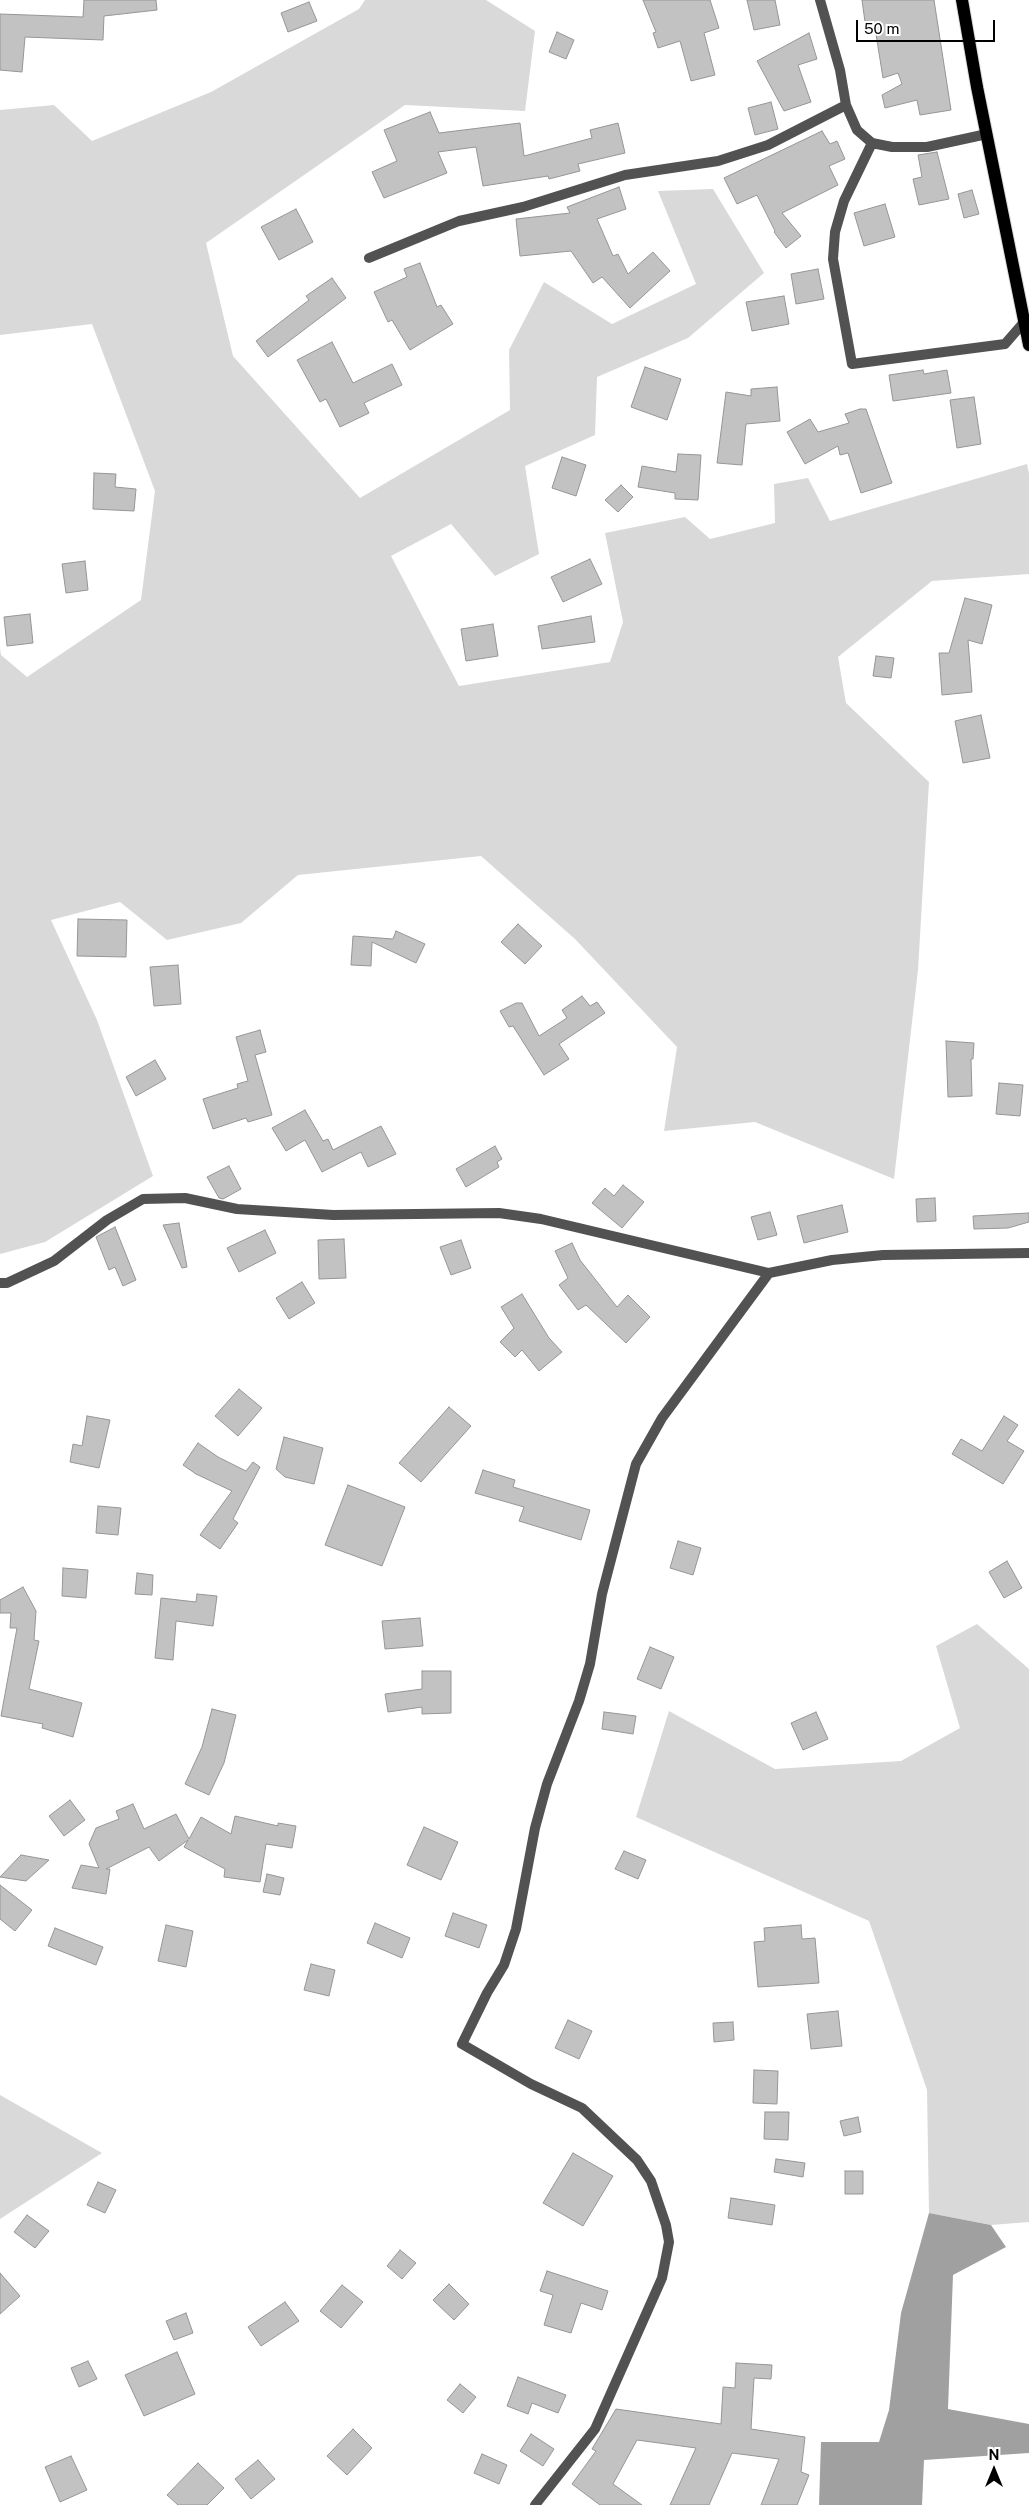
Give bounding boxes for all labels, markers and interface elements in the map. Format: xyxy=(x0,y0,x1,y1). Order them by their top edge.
scale bar xyxy=(859,10,998,42)
text: 50 m xyxy=(864,20,899,37)
north arrow xyxy=(969,2445,1019,2495)
text: N xyxy=(989,2447,999,2463)

